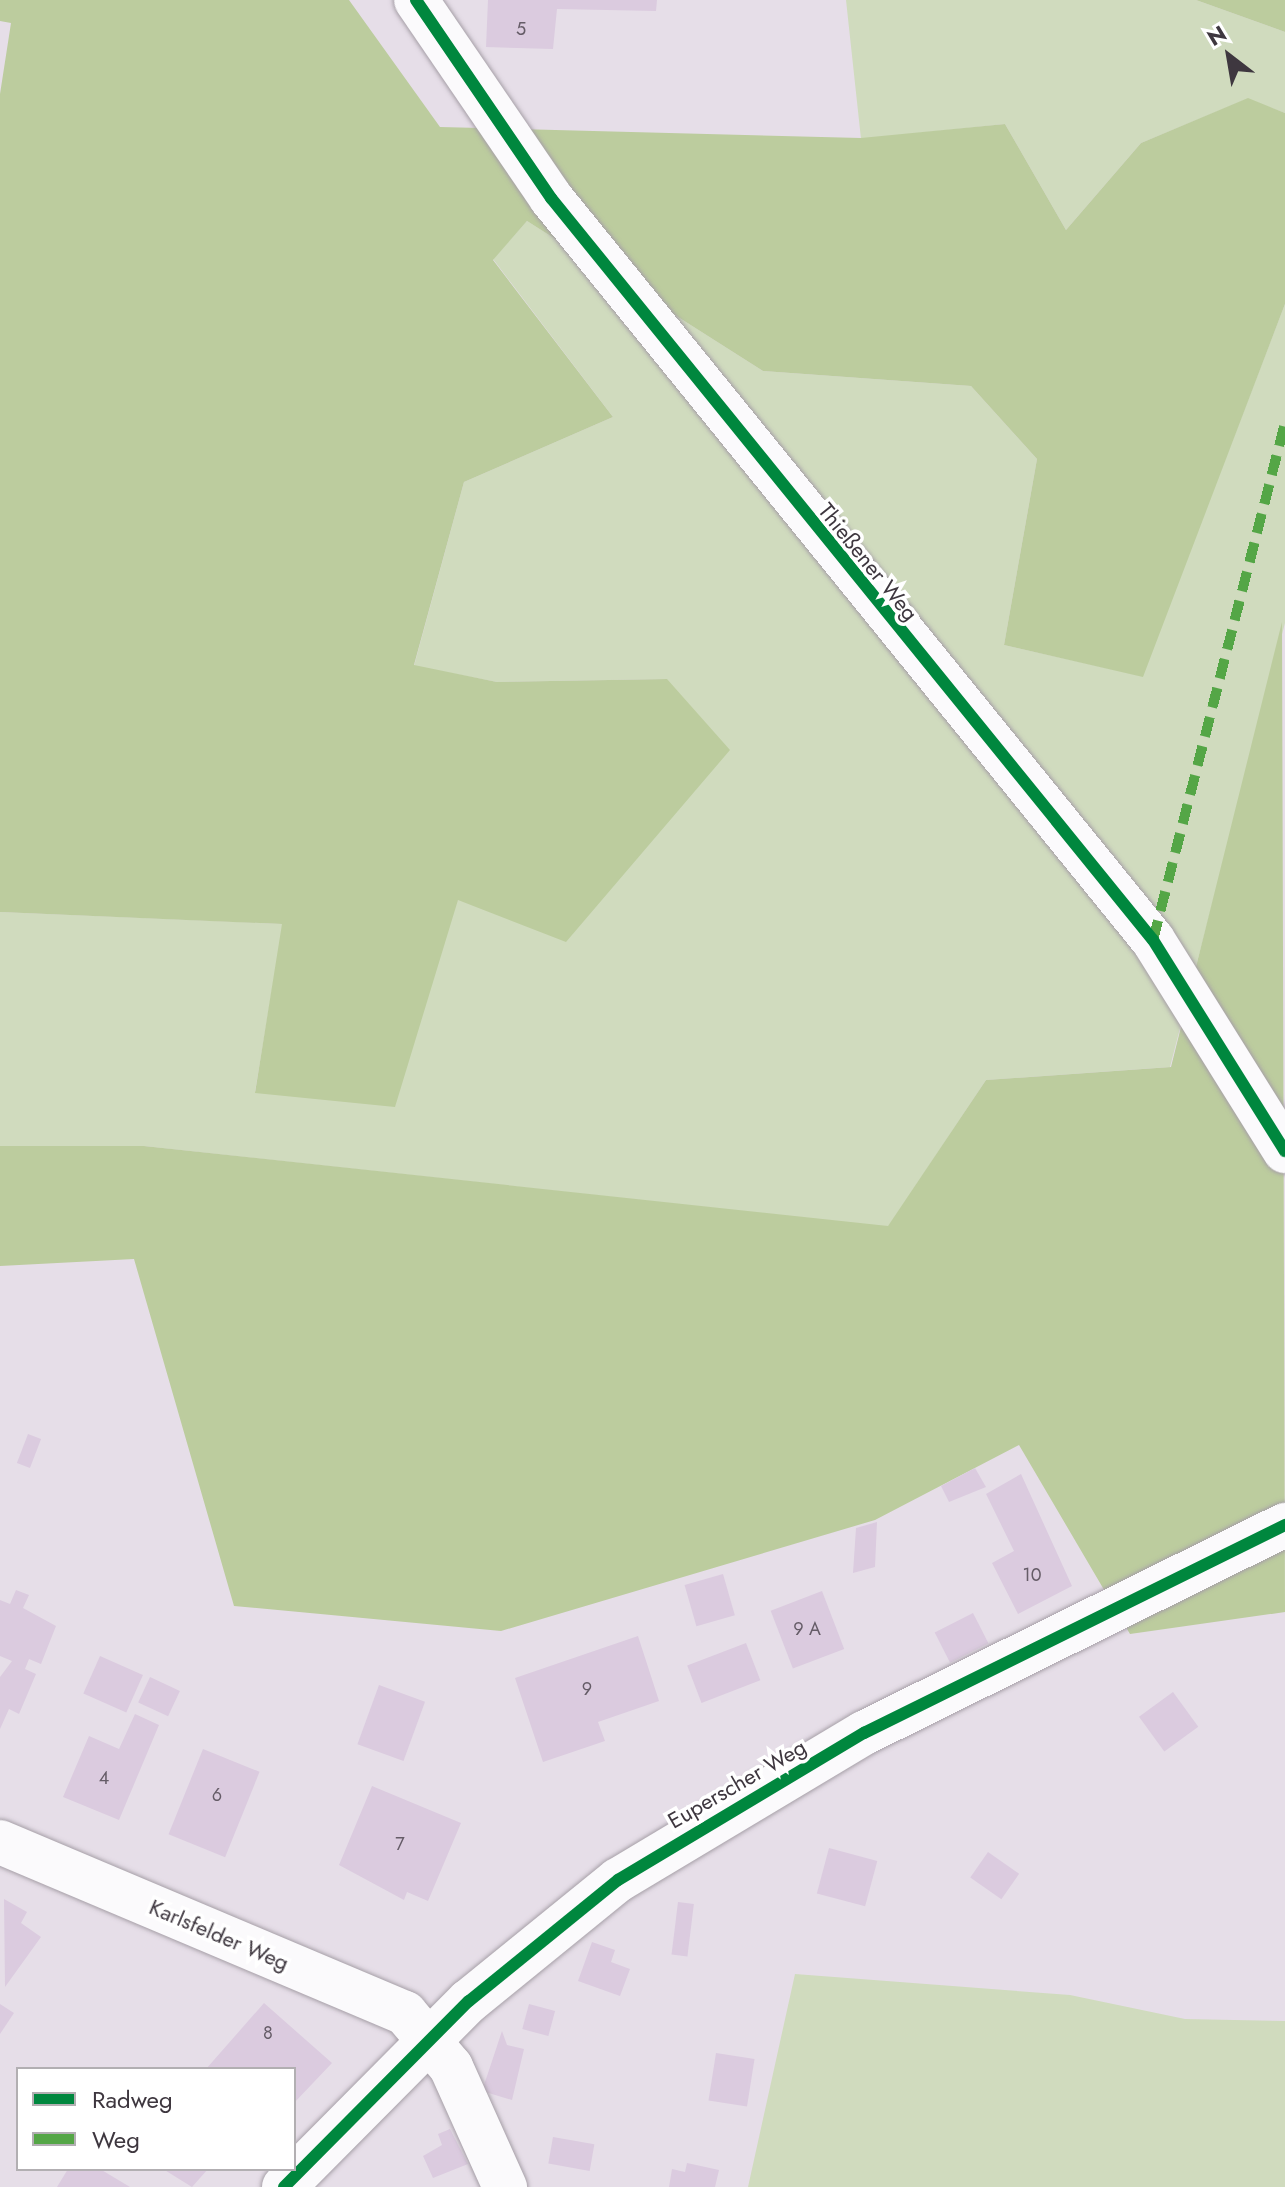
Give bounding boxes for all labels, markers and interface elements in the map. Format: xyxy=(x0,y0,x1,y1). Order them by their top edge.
north arrow xyxy=(1189,16,1269,96)
text: N xyxy=(1201,17,1232,54)
house number: 5 xyxy=(516,18,526,40)
street label: Thießener Weg xyxy=(813,498,923,626)
house number: 10 xyxy=(1023,1564,1041,1586)
house number: 9 A xyxy=(793,1618,821,1640)
house number: 9 xyxy=(582,1678,592,1700)
street label: Euperscher Weg xyxy=(663,1734,811,1834)
house number: 4 xyxy=(99,1767,109,1789)
house number: 6 xyxy=(212,1784,222,1806)
house number: 7 xyxy=(395,1833,405,1855)
street label: Karlsfelder Weg xyxy=(145,1894,293,1976)
house number: 8 xyxy=(263,2022,273,2044)
legend xyxy=(16,2067,296,2171)
text: Radweg xyxy=(92,2082,173,2117)
text: Weg xyxy=(92,2122,140,2157)

